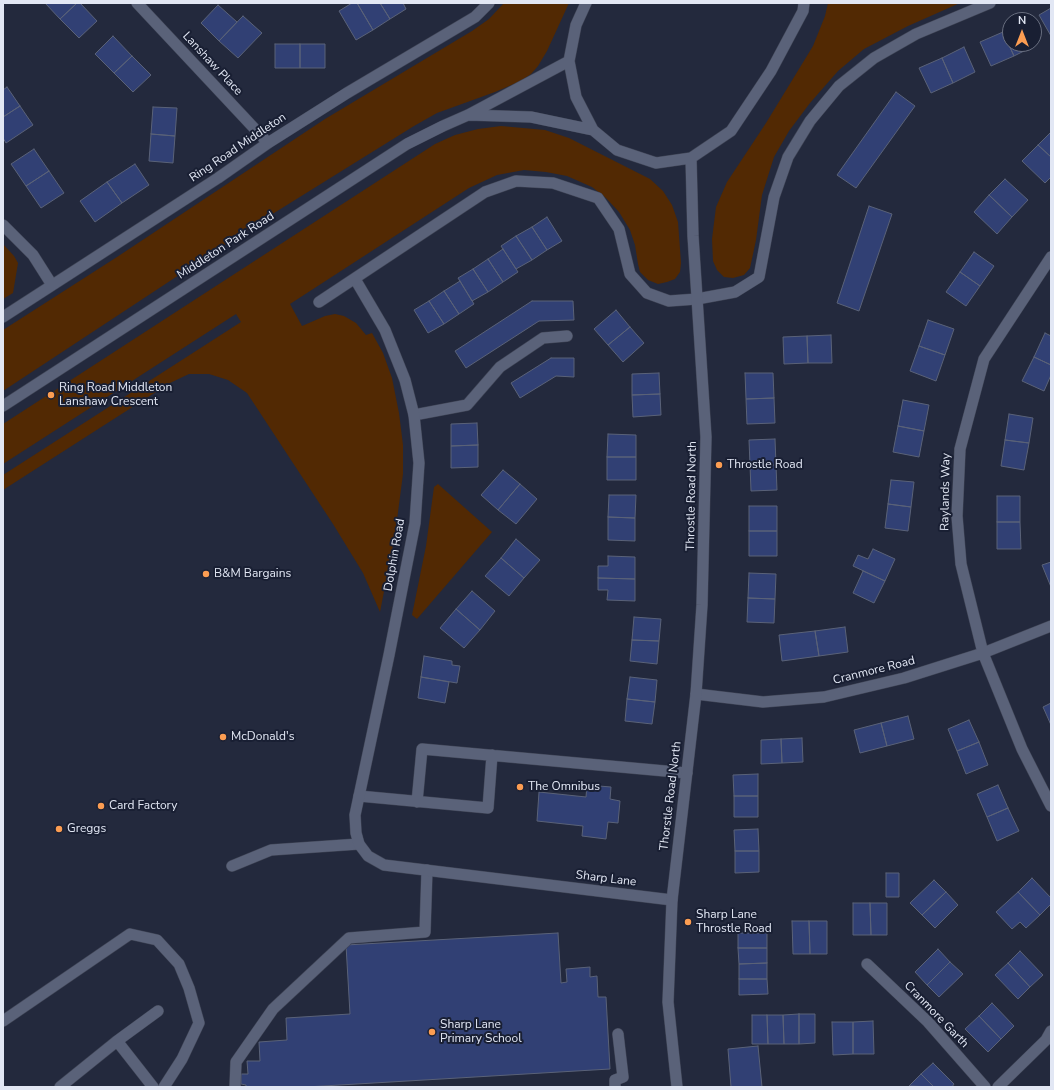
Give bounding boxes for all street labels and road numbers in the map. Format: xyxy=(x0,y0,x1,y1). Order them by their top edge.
street label: Lanshaw Place xyxy=(179,29,245,99)
street label: Ring Road Middleton xyxy=(187,110,289,186)
street label: Middleton Park Road xyxy=(175,209,277,283)
street label: Throstle Road North xyxy=(684,441,700,551)
street label: Raylands Way xyxy=(938,453,954,531)
street label: Dolphin Road xyxy=(382,518,408,592)
street label: Cranmore Road xyxy=(831,654,917,688)
street label: Thorstle Road North xyxy=(657,741,685,851)
street label: Sharp Lane xyxy=(575,868,637,890)
street label: Cranmore Garth xyxy=(901,979,971,1051)

